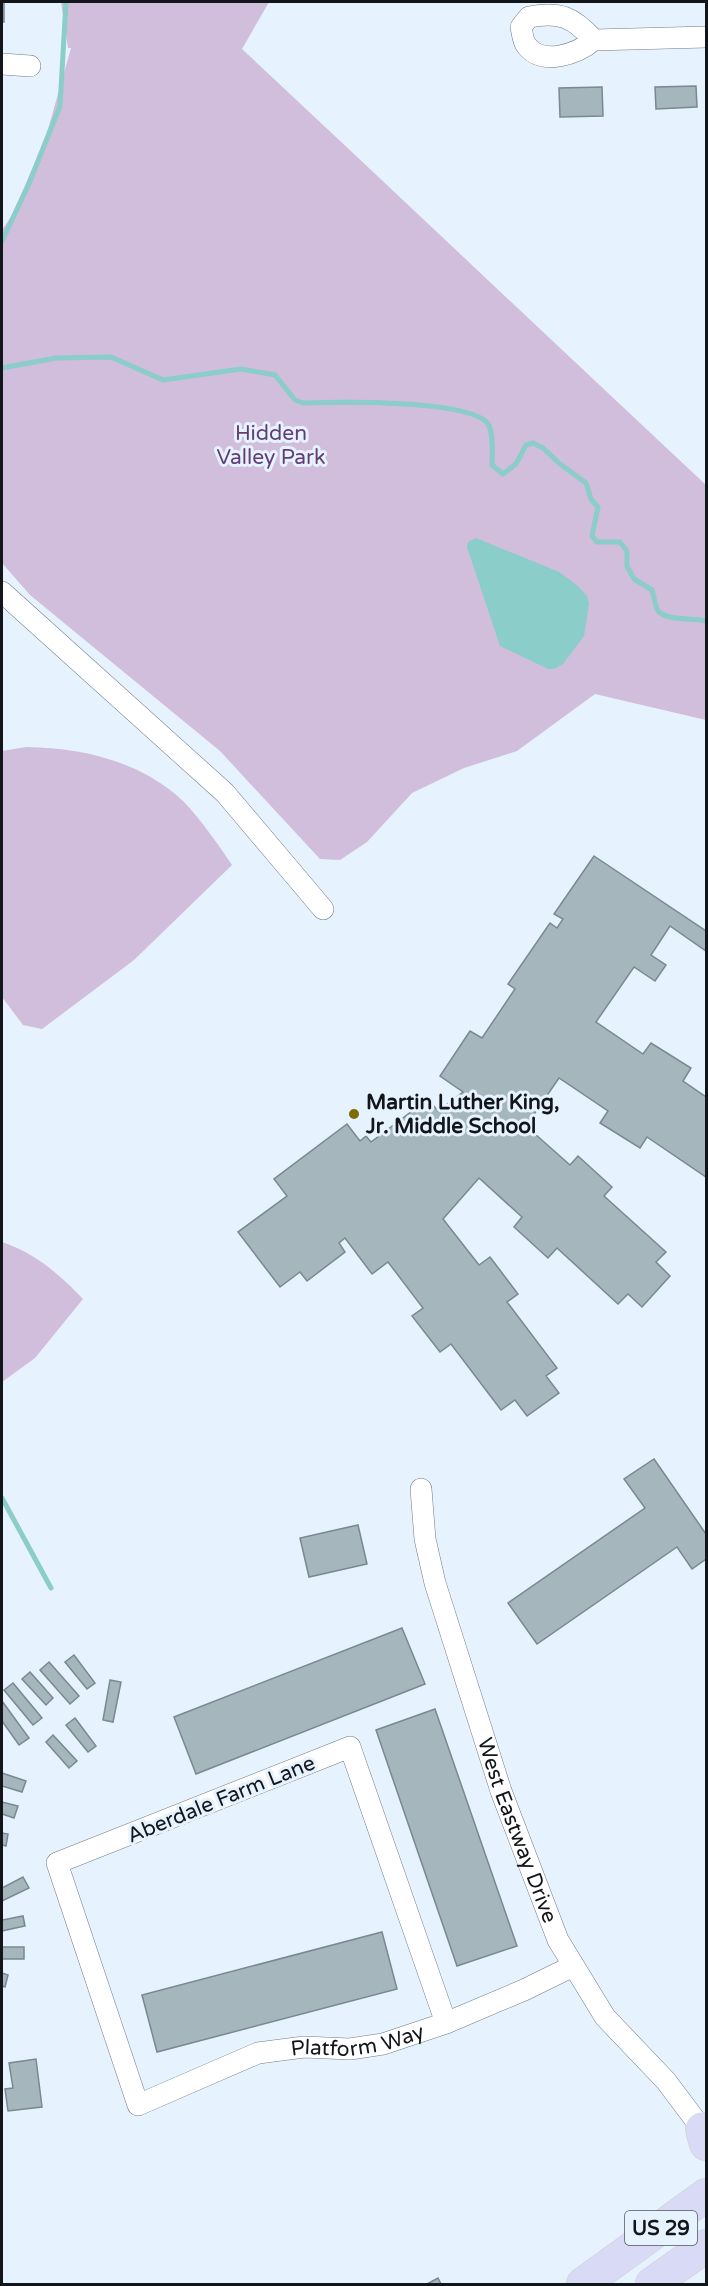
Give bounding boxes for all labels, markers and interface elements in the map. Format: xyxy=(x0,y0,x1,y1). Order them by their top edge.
park label: Hidden Valley Park xyxy=(216,421,326,470)
place label: Martin Luther King, Jr. Middle School xyxy=(365,1090,560,1139)
marker: Martin Luther King, Jr. Middle School xyxy=(347,1107,361,1121)
street label: West Eastway Drive xyxy=(472,1735,562,1927)
street label: Aberdale Farm Lane xyxy=(124,1750,319,1849)
street label: Platform Way xyxy=(289,2019,427,2062)
road number: US 29 xyxy=(625,2211,697,2245)

